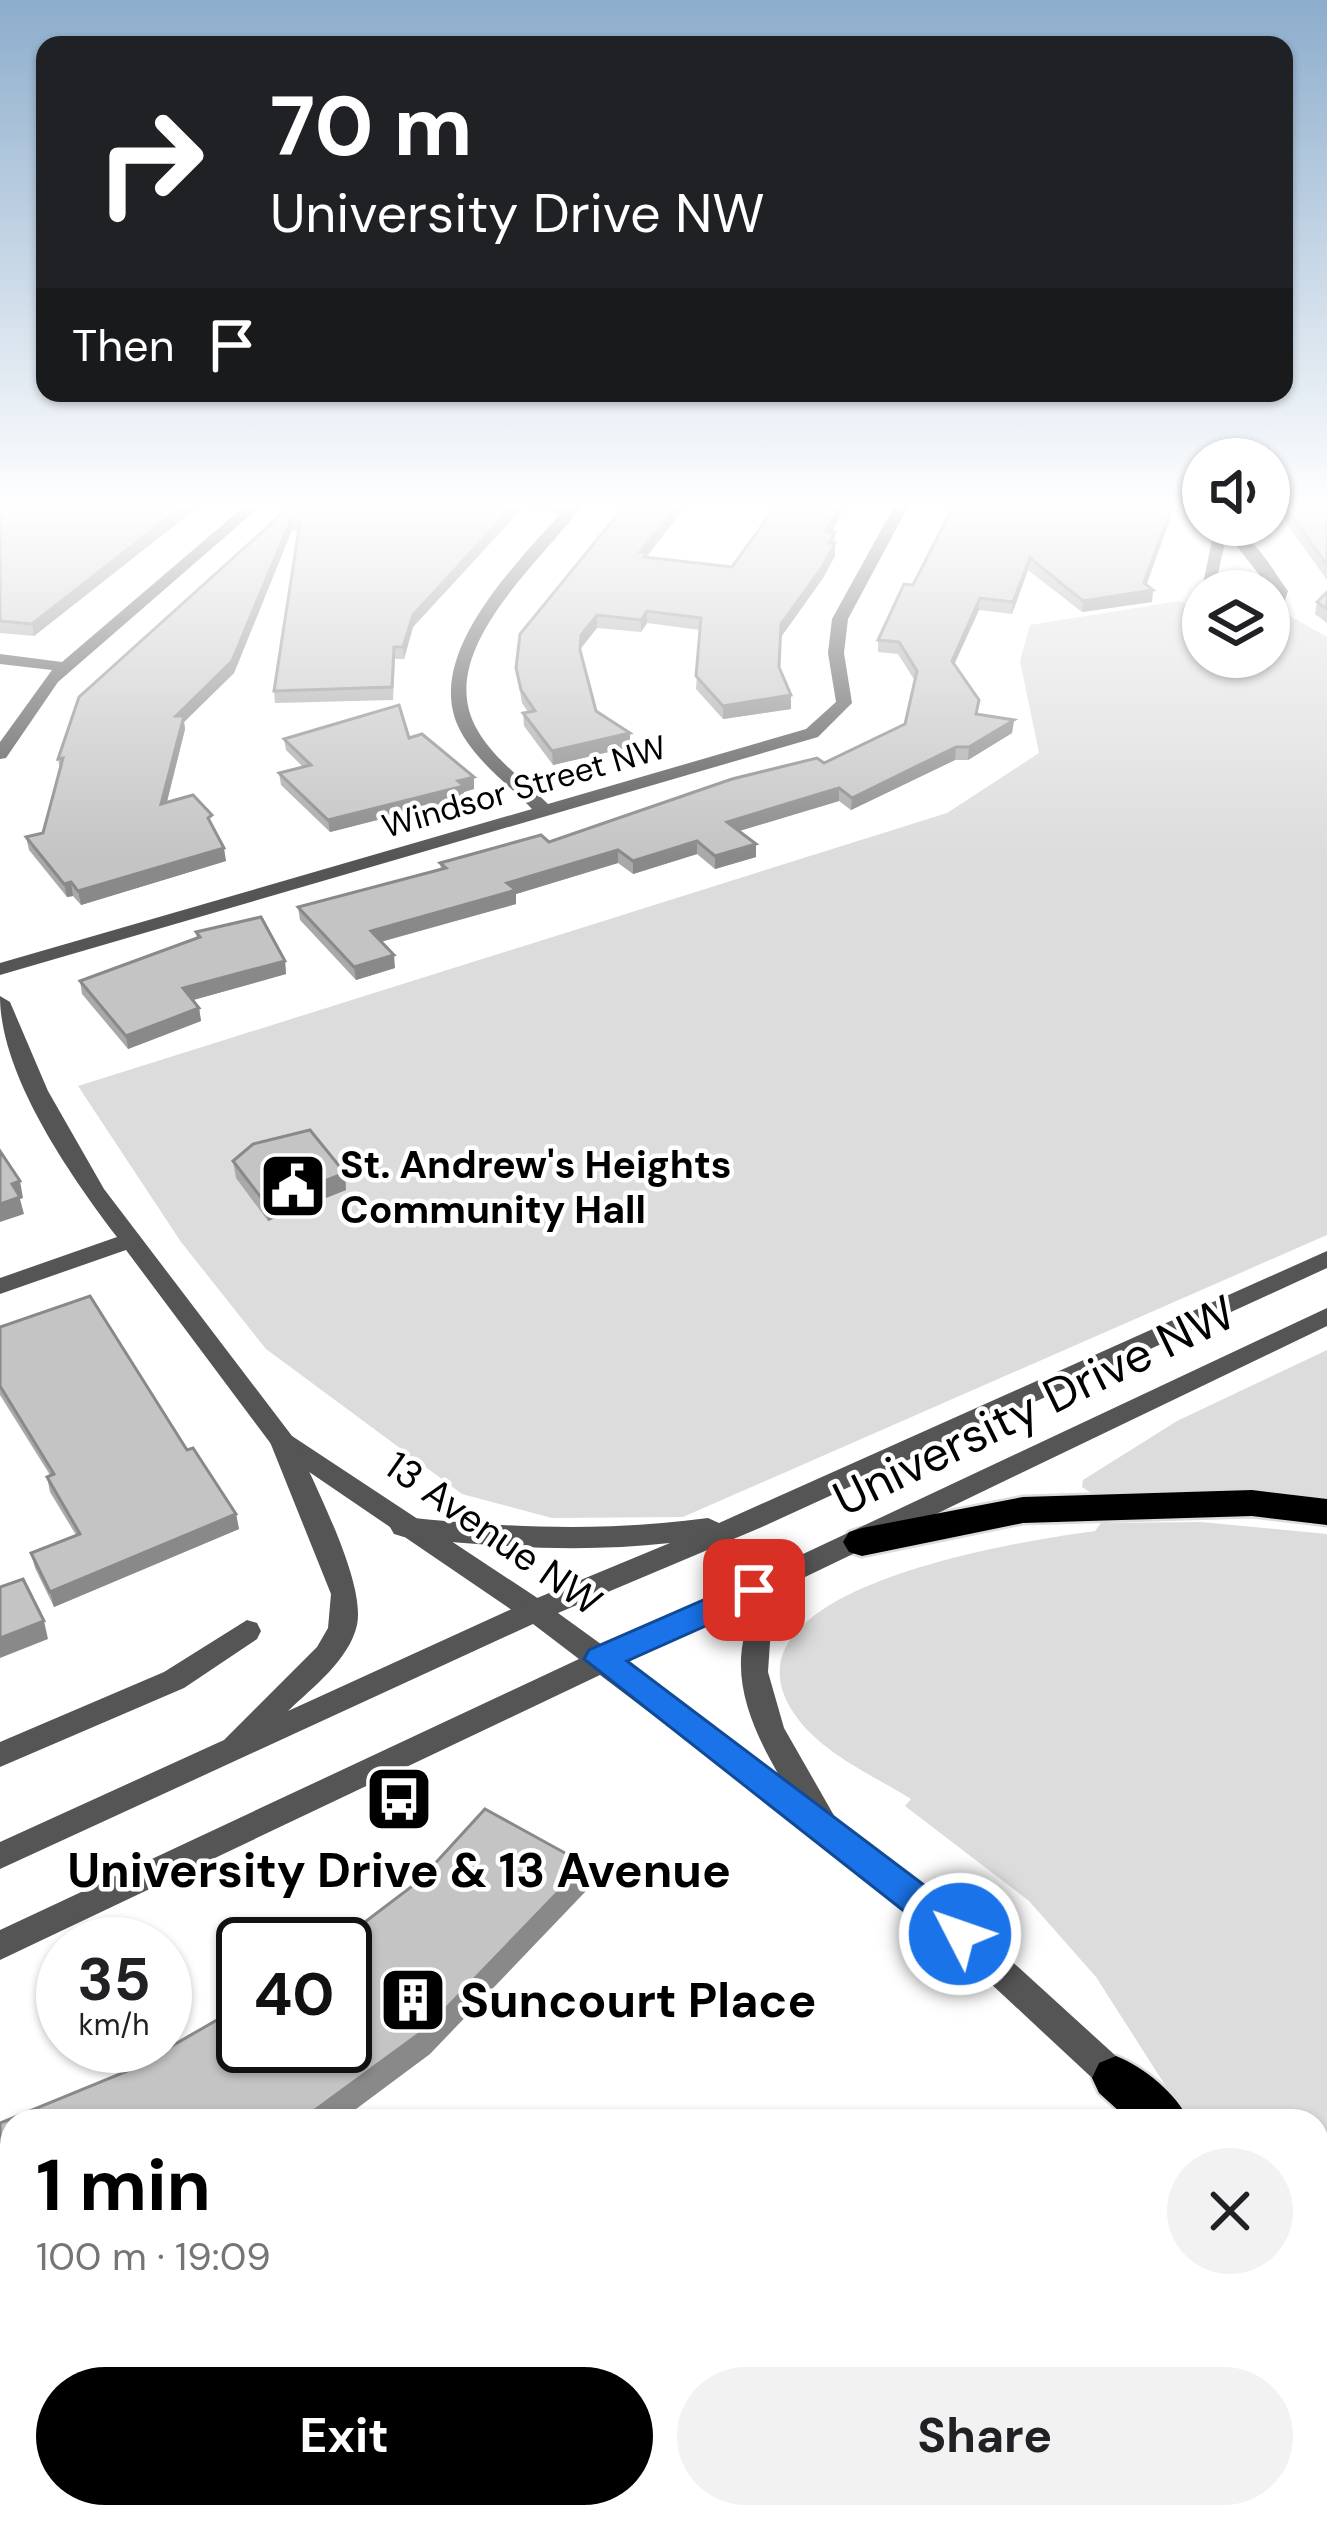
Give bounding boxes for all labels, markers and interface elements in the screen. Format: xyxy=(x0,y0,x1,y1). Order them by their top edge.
text: 70 m xyxy=(270,72,473,181)
icon: right xyxy=(72,84,228,240)
text: University Drive NW xyxy=(270,178,765,249)
icon: arrive xyxy=(199,312,265,378)
text: Then xyxy=(72,316,175,375)
map controls xyxy=(1182,438,1290,678)
button: sound xyxy=(1182,438,1290,546)
button: layers xyxy=(1182,570,1290,678)
street label: Windsor Street NW xyxy=(377,725,671,848)
place label: St. Andrew's Heights Community Hall xyxy=(340,1139,732,1235)
public building icon: St. Andrew's Heights Community Hall xyxy=(258,1151,328,1221)
street label: University Drive NW xyxy=(823,1281,1246,1530)
street label: 13 Avenue NW xyxy=(375,1440,612,1627)
pin xyxy=(703,1539,805,1641)
icon: arrive xyxy=(721,1557,787,1623)
bus stop icon: University Drive & 13 Avenue xyxy=(364,1764,434,1834)
place label: University Drive & 13 Avenue xyxy=(67,1839,731,1902)
position arrow xyxy=(897,1871,1023,1997)
speed limit sign: 40 xyxy=(216,1917,372,2073)
text: 35 xyxy=(77,1940,151,2019)
building icon: Suncourt Place xyxy=(378,1965,448,2035)
place label: Suncourt Place xyxy=(460,1969,816,2032)
text: km/h xyxy=(79,2005,149,2044)
text: 1 min xyxy=(36,2139,211,2232)
button: close xyxy=(1167,2148,1293,2274)
text: 100 m · 19:09 xyxy=(36,2231,271,2282)
button: Exit xyxy=(36,2367,653,2505)
button: Share xyxy=(677,2367,1293,2505)

